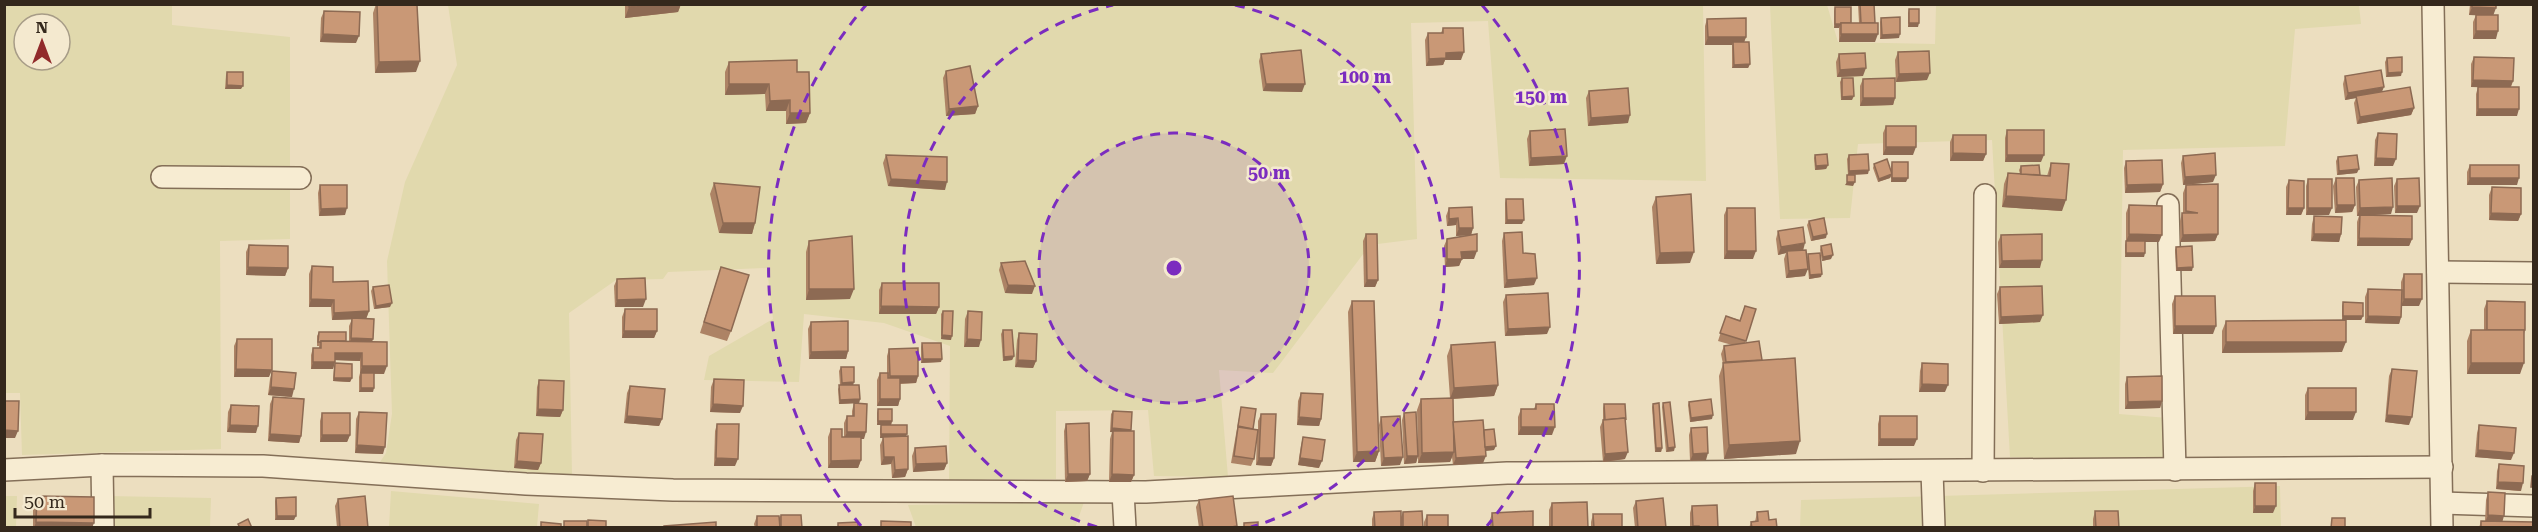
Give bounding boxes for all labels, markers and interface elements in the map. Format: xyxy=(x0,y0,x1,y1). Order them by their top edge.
north arrow xyxy=(12,12,72,72)
text: N xyxy=(36,18,48,37)
text: 100 m xyxy=(1339,66,1392,87)
text: 150 m xyxy=(1515,86,1568,107)
text: 50 m xyxy=(1248,162,1291,183)
centre of rings xyxy=(1164,258,1184,278)
scale bar xyxy=(15,481,150,519)
text: 50 m xyxy=(24,491,65,512)

